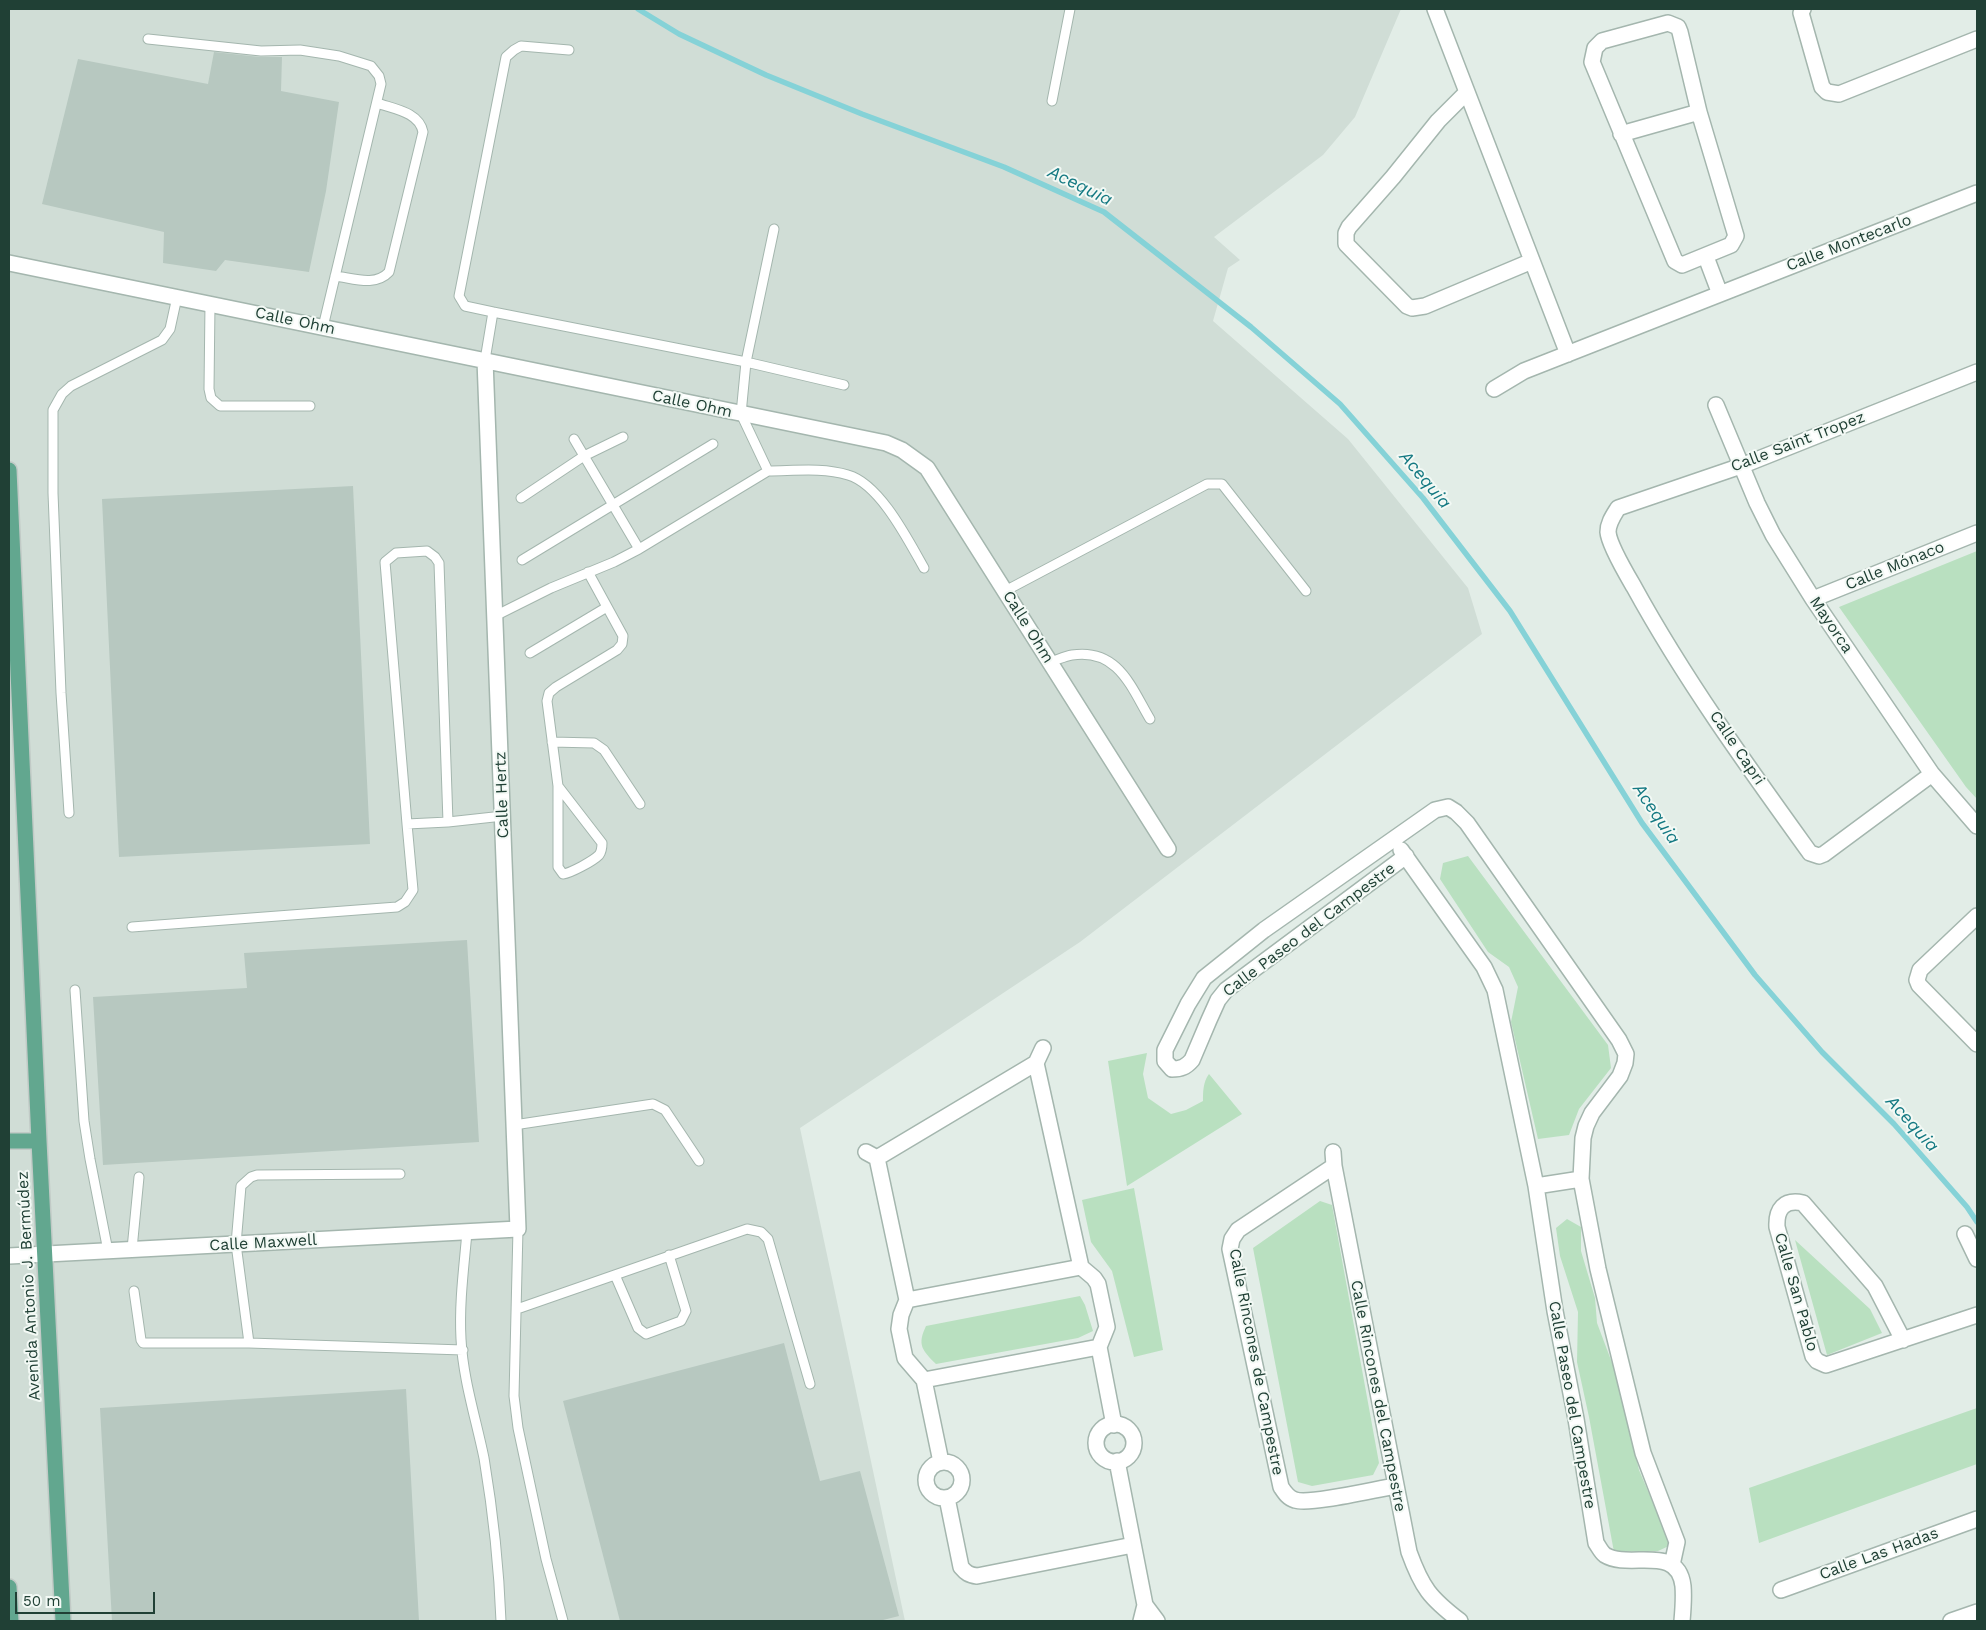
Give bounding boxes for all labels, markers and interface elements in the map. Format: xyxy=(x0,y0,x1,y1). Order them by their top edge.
water label: Acequia xyxy=(1044,161,1116,211)
street label: Calle Montecarlo xyxy=(1784,210,1914,276)
street label: Calle Ohm xyxy=(253,303,337,339)
street label: Calle Ohm xyxy=(650,386,734,422)
street label: Calle Saint Tropez xyxy=(1728,408,1868,476)
water label: Acequia xyxy=(1395,447,1455,513)
street label: Calle Mónaco xyxy=(1843,537,1947,595)
street label: Calle Ohm xyxy=(998,587,1058,667)
street label: Mayorca xyxy=(1805,593,1857,657)
street label: Calle Capri xyxy=(1705,707,1769,789)
street label: Calle Hertz xyxy=(491,751,513,839)
water label: Acequia xyxy=(1628,779,1684,849)
street label: Calle Paseo del Campestre xyxy=(1219,859,1399,1001)
water label: Acequia xyxy=(1881,1091,1943,1157)
street label: Avenida Antonio J. Bermúdez xyxy=(13,1171,45,1401)
street label: Calle Maxwell xyxy=(209,1231,317,1255)
street label: Calle San Pablo xyxy=(1770,1231,1822,1353)
street label: Calle Rincones de Campestre xyxy=(1225,1247,1287,1477)
street label: Calle Rincones del Campestre xyxy=(1346,1279,1410,1513)
street label: Calle Paseo del Campestre xyxy=(1544,1300,1600,1510)
street label: Calle Las Hadas xyxy=(1817,1524,1941,1584)
scale bar xyxy=(18,1582,158,1614)
text: 50 m xyxy=(23,1592,60,1610)

